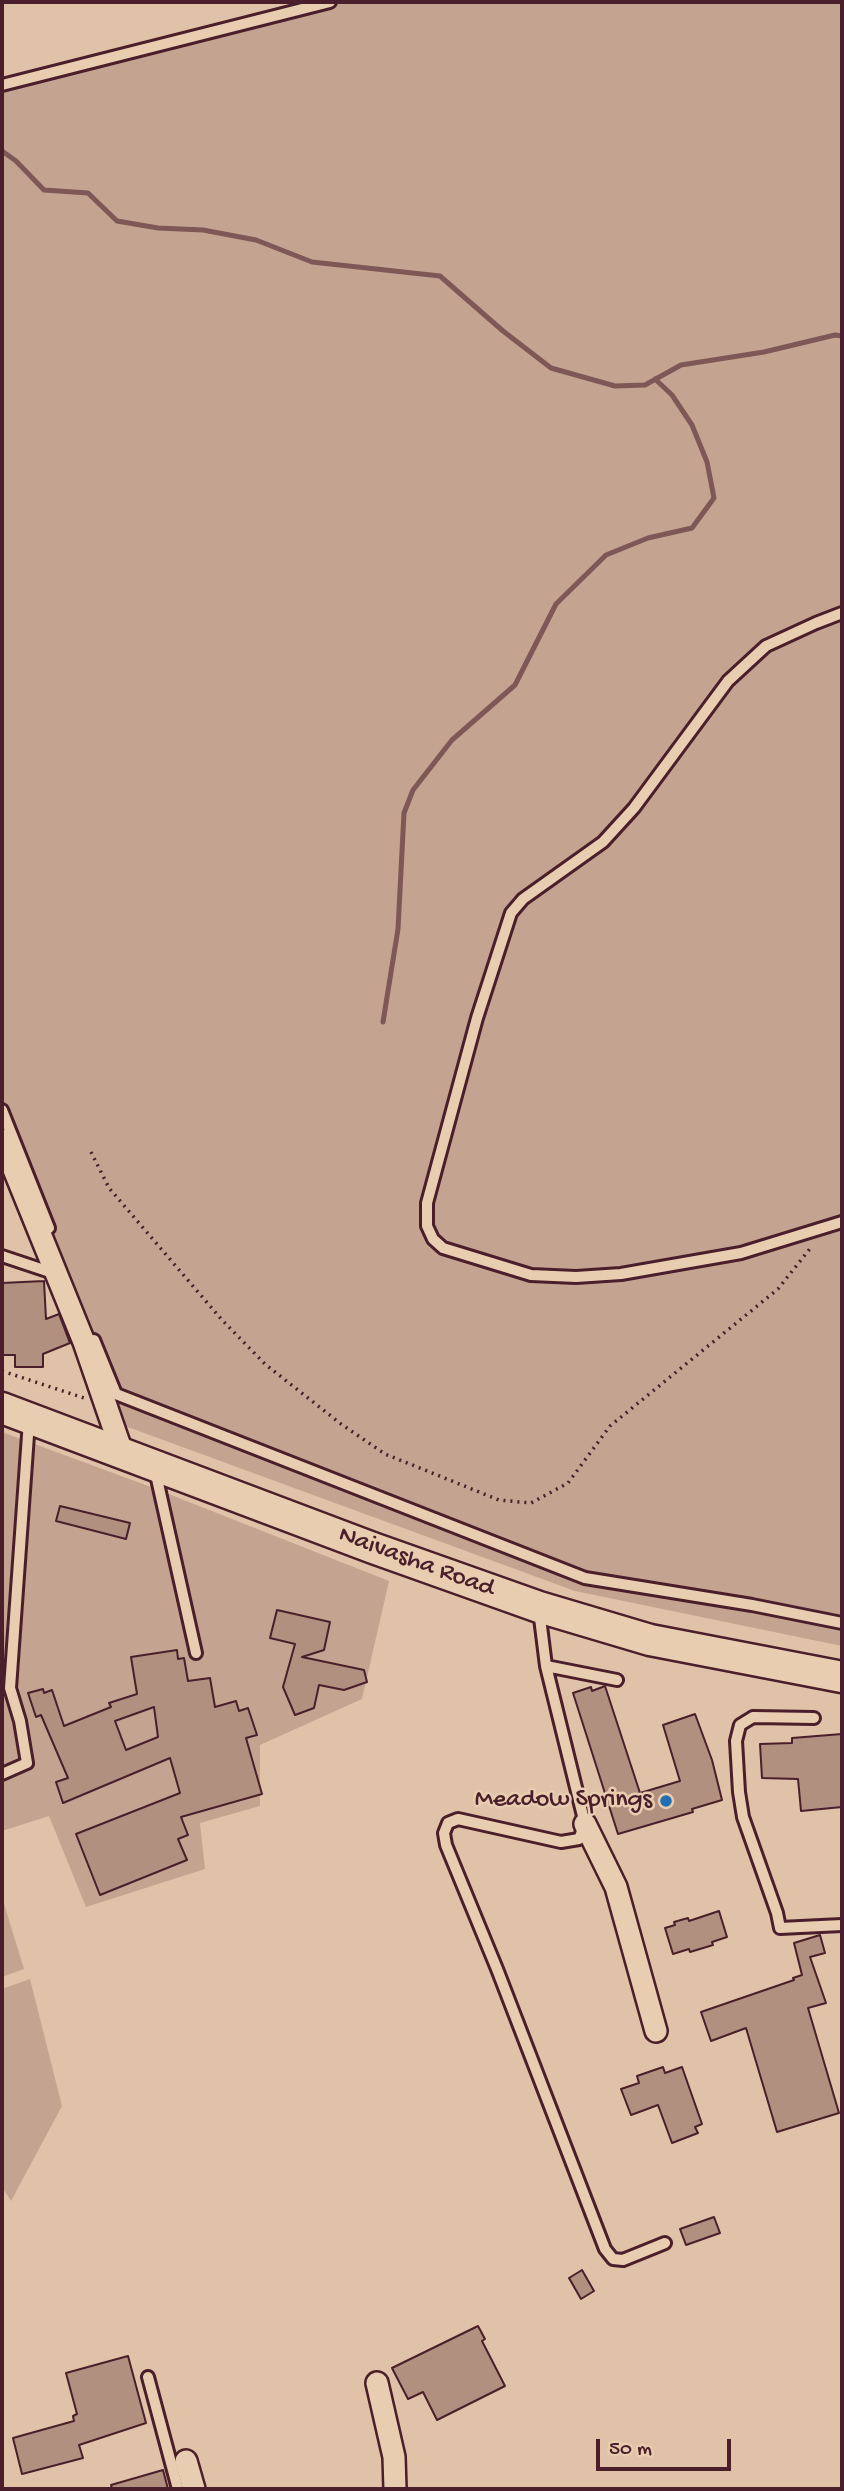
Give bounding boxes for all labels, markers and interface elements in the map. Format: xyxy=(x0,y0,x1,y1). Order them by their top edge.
street label: Naivasha Road xyxy=(334,1520,498,1606)
place label: Meadow Springs xyxy=(475,1785,652,1817)
marker: Meadow Springs xyxy=(658,1793,674,1809)
scale bar xyxy=(599,2424,734,2468)
text: 50 m xyxy=(609,2438,652,2463)

